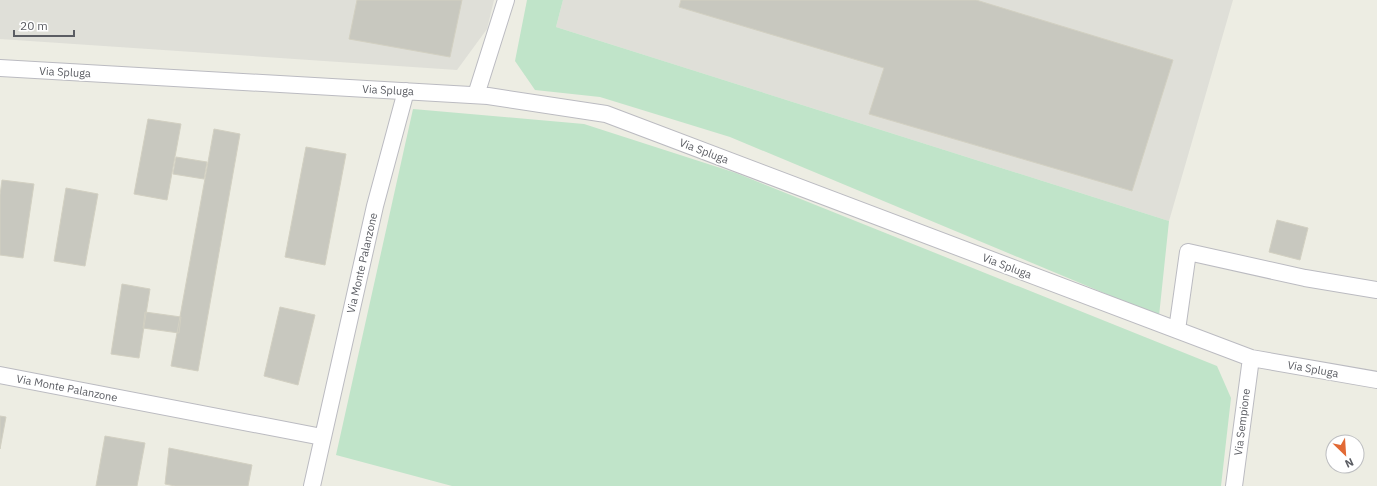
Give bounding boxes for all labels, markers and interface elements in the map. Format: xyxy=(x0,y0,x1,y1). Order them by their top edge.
scale bar xyxy=(14,12,74,38)
text: 20 m xyxy=(20,18,48,33)
street label: Via Spluga xyxy=(39,64,91,80)
street label: Via Spluga xyxy=(362,82,414,98)
street label: Via Spluga xyxy=(677,135,731,167)
street label: Via Monte Palanzone xyxy=(344,211,380,315)
street label: Via Spluga xyxy=(980,250,1034,282)
street label: Via Spluga xyxy=(1286,358,1340,380)
street label: Via Monte Palanzone xyxy=(15,371,119,405)
street label: Via Sempione xyxy=(1231,388,1253,456)
north arrow xyxy=(1325,434,1365,474)
text: N xyxy=(1343,455,1356,471)

